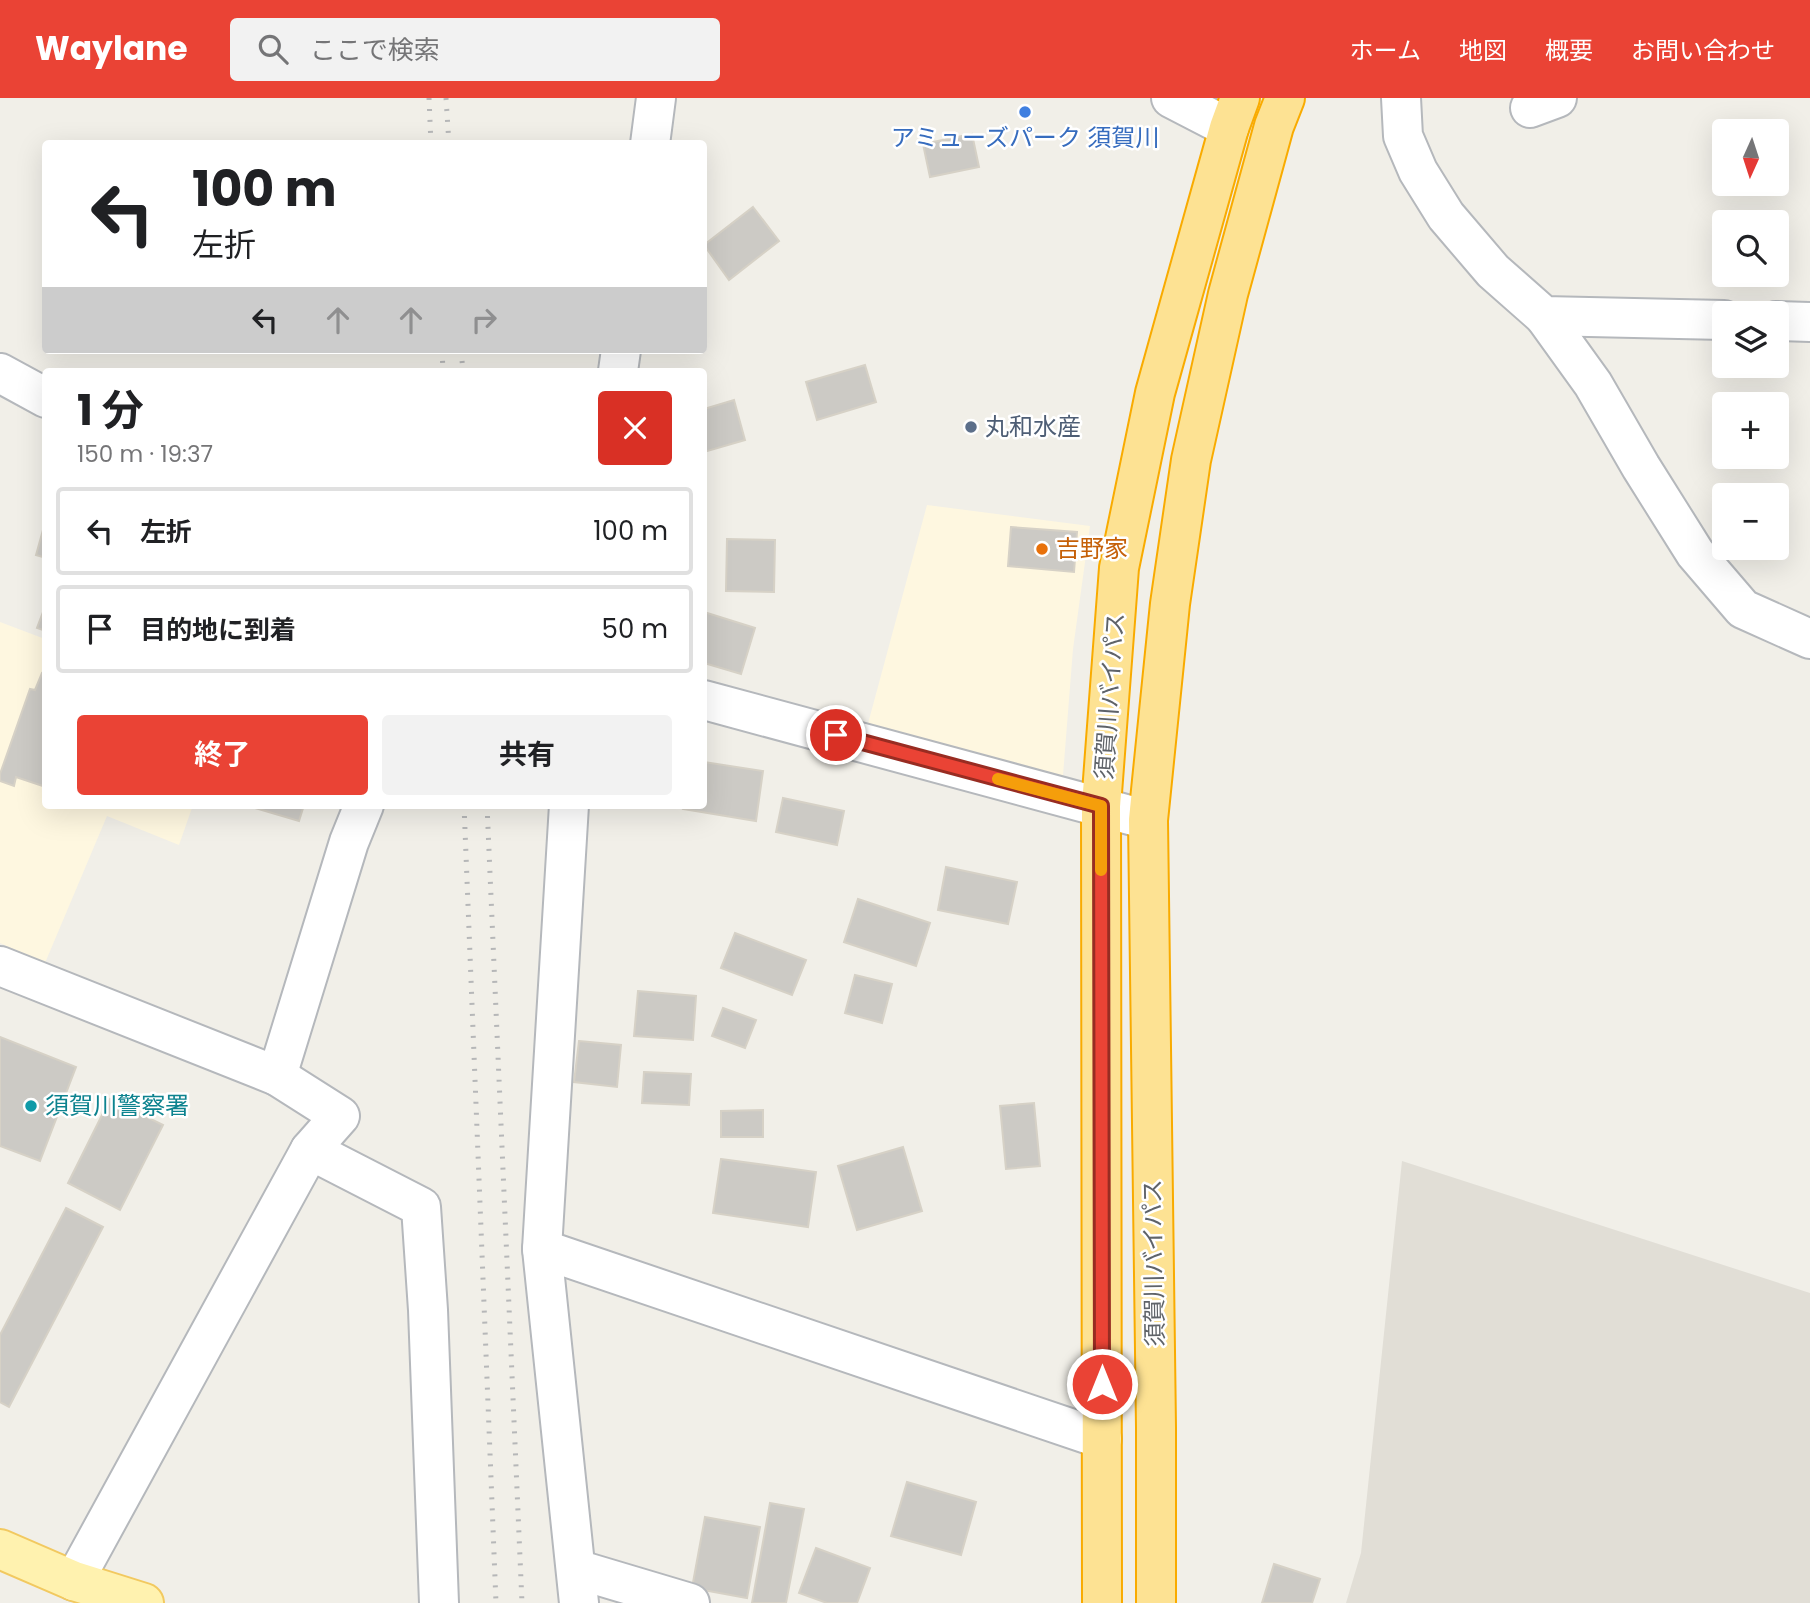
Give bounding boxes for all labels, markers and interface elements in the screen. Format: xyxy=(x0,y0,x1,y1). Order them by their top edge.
search box xyxy=(230,18,720,81)
text: Waylane xyxy=(35,25,188,72)
icon: search xyxy=(254,30,292,68)
text: ここで検索 xyxy=(310,32,440,68)
text: ホーム xyxy=(1350,34,1421,67)
text: 地図 xyxy=(1459,34,1507,67)
text: 概要 xyxy=(1545,34,1593,67)
text: お問い合わせ xyxy=(1631,34,1775,67)
marker: アミューズパーク 須賀川 xyxy=(1017,104,1033,120)
north arrow xyxy=(1712,119,1788,196)
map controls xyxy=(1712,119,1789,560)
place label: アミューズパーク 須賀川 xyxy=(891,121,1159,154)
text: 100 m xyxy=(192,155,337,223)
icon: left xyxy=(77,168,168,259)
button: search xyxy=(1712,210,1789,287)
text: 左折 xyxy=(192,222,256,267)
icon: left xyxy=(246,301,284,339)
icon: ahead xyxy=(319,301,357,339)
icon: ahead xyxy=(392,301,430,339)
icon: right xyxy=(465,301,503,339)
button: layers xyxy=(1712,301,1789,378)
text: 1 分 xyxy=(77,381,144,440)
button: close xyxy=(598,391,672,465)
button: + xyxy=(1712,392,1789,469)
place label: 丸和水産 xyxy=(985,410,1081,443)
marker: 丸和水産 xyxy=(963,419,979,435)
text: 150 m · 19:37 xyxy=(77,438,213,470)
button: − xyxy=(1712,483,1789,560)
icon: left xyxy=(81,512,119,550)
text: 100 m xyxy=(593,513,668,549)
text: 左折 xyxy=(140,514,192,550)
place label: 吉野家 xyxy=(1056,532,1128,565)
marker: 吉野家 xyxy=(1034,541,1050,557)
icon: arrive xyxy=(81,610,119,648)
text: 50 m xyxy=(602,611,668,647)
street label: 須賀川バイパス xyxy=(1087,611,1132,781)
text: 目的地に到着 xyxy=(140,612,296,648)
pin xyxy=(806,705,866,765)
button: 終了 xyxy=(77,715,368,795)
button: 共有 xyxy=(382,715,672,795)
icon: arrive xyxy=(817,716,855,754)
place label: 須賀川警察署 xyxy=(45,1089,189,1122)
marker: 須賀川警察署 xyxy=(23,1098,39,1114)
street label: 須賀川バイパス xyxy=(1136,1179,1171,1347)
position arrow xyxy=(1065,1347,1139,1421)

